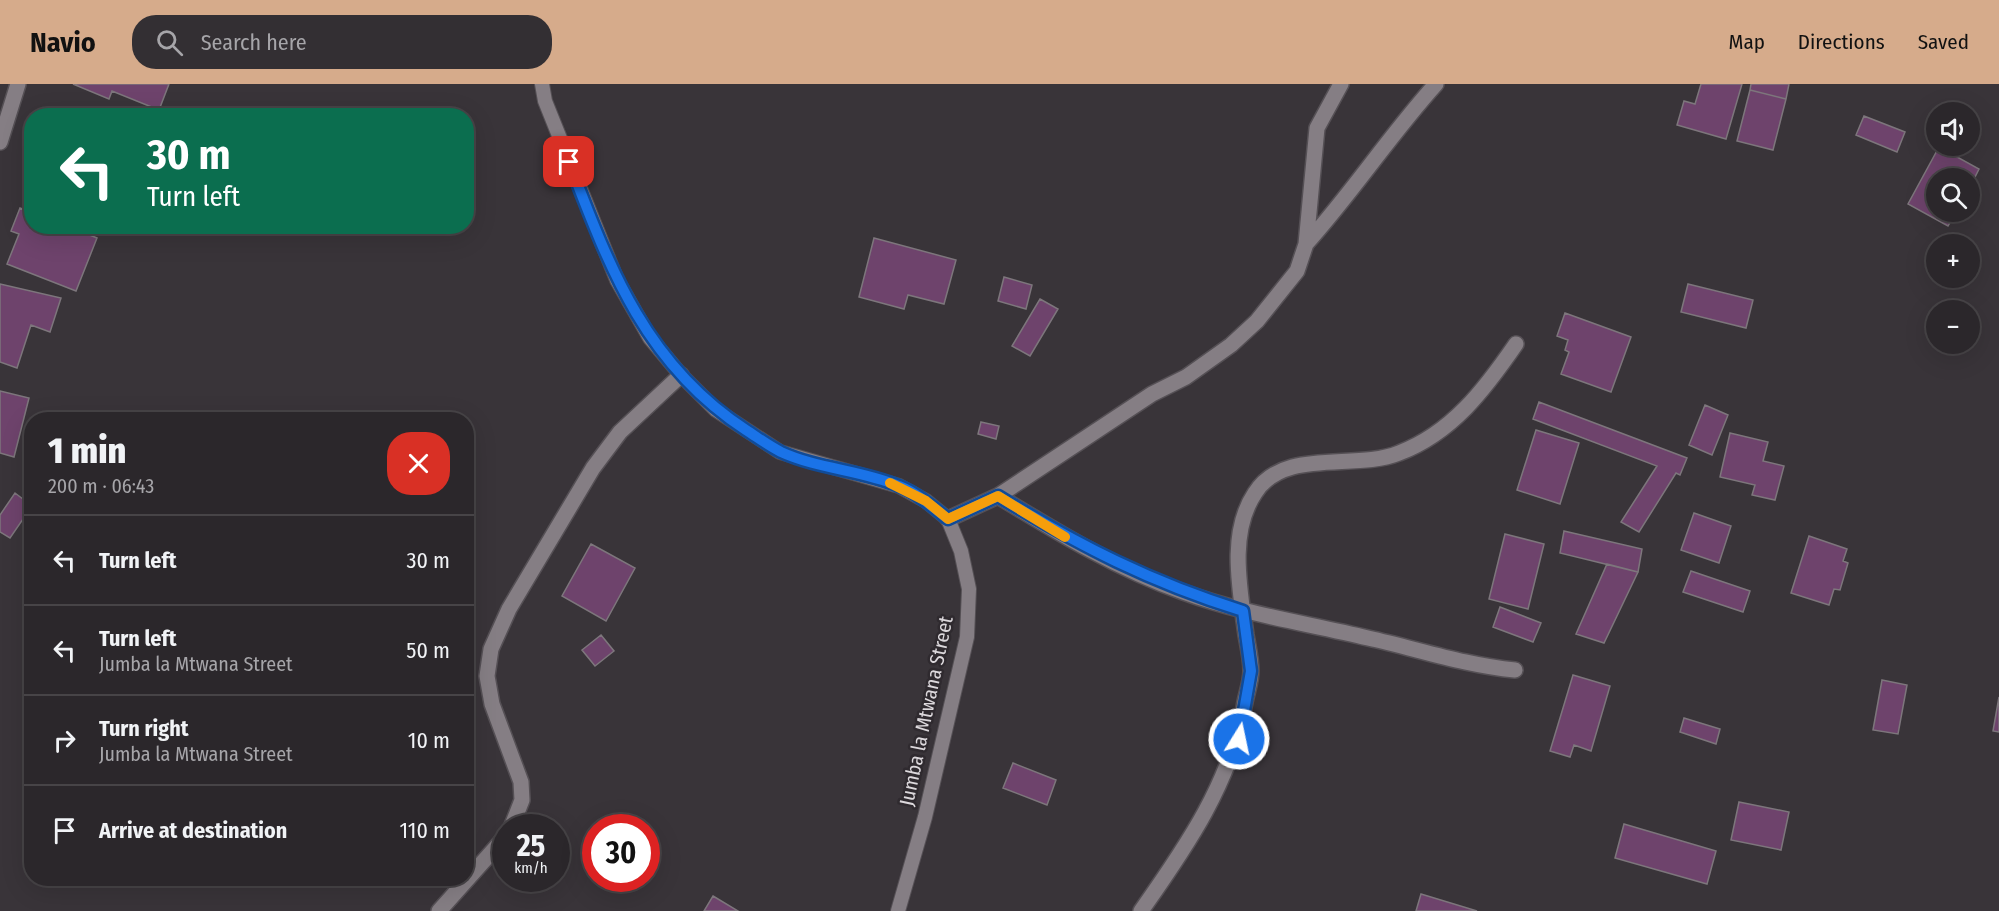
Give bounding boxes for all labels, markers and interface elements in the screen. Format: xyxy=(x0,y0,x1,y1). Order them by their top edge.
search box xyxy=(132,15,552,69)
text: Navio xyxy=(30,26,96,59)
icon: search xyxy=(153,26,186,59)
text: Search here xyxy=(201,29,307,56)
text: Map xyxy=(1728,29,1765,55)
text: Directions xyxy=(1798,29,1885,55)
text: Saved xyxy=(1918,29,1969,55)
map controls xyxy=(1926,102,1980,354)
button: sound xyxy=(1926,102,1980,156)
text: 30 m xyxy=(147,130,231,180)
icon: left xyxy=(48,132,126,210)
pin xyxy=(543,136,594,187)
icon: arrive xyxy=(552,145,585,178)
button: search xyxy=(1926,168,1980,222)
text: Turn left xyxy=(147,181,240,213)
button: + xyxy=(1926,234,1980,288)
button: − xyxy=(1926,300,1980,354)
text: 1 min xyxy=(48,429,126,473)
button: close xyxy=(387,432,450,495)
text: 200 m · 06:43 xyxy=(48,474,154,498)
icon: left xyxy=(48,544,81,577)
text: Turn left xyxy=(99,547,177,574)
text: 30 m xyxy=(407,547,450,574)
street label: Jumba la Mtwana Street xyxy=(894,613,958,808)
text: Turn left xyxy=(99,625,177,652)
icon: left xyxy=(48,634,81,667)
text: 50 m xyxy=(406,637,450,664)
text: Jumba la Mtwana Street xyxy=(99,652,293,676)
position arrow xyxy=(1207,707,1271,771)
text: Turn right xyxy=(99,715,188,742)
icon: right xyxy=(48,724,81,757)
text: 10 m xyxy=(408,727,450,754)
text: Jumba la Mtwana Street xyxy=(99,742,293,766)
icon: arrive xyxy=(48,814,81,847)
speed limit sign: 30 xyxy=(582,814,660,892)
text: Arrive at destination xyxy=(99,817,287,844)
text: 110 m xyxy=(400,817,450,844)
text: 25 xyxy=(517,828,545,864)
text: km/h xyxy=(514,859,548,877)

